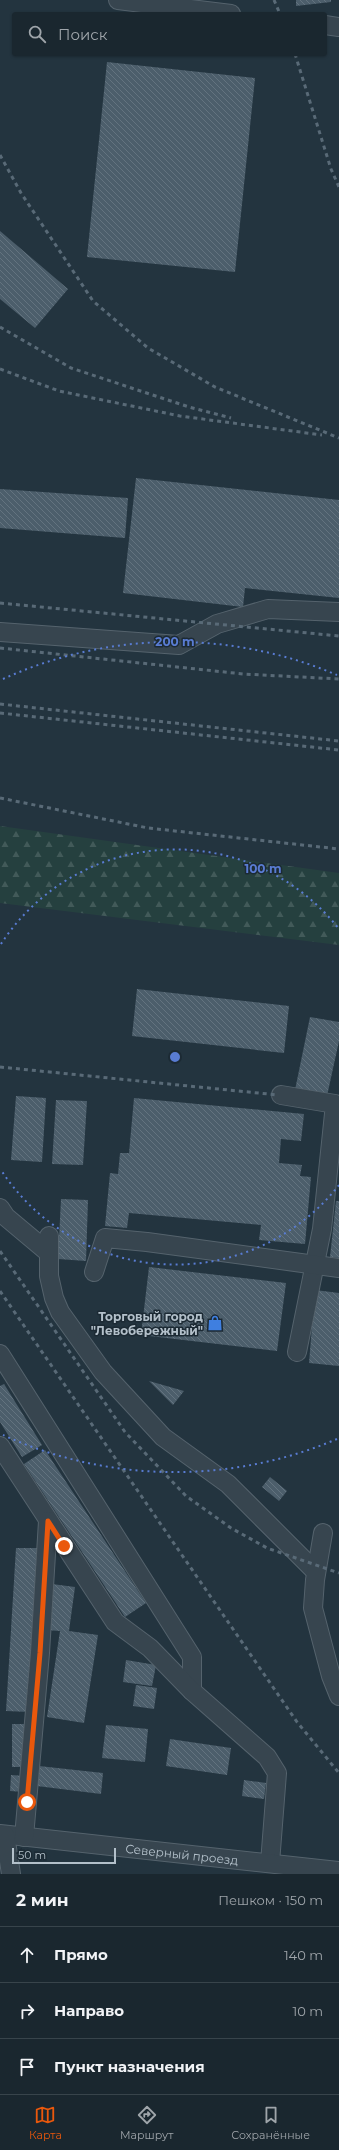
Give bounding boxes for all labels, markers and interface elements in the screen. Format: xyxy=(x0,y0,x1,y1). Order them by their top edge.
search box xyxy=(12,12,327,56)
icon: search xyxy=(26,23,48,45)
text: Поиск xyxy=(58,25,107,44)
text: 200 m xyxy=(155,634,195,649)
text: 100 m xyxy=(245,861,281,876)
centre of rings xyxy=(168,1050,182,1064)
place label: Торговый город "Левобережный" xyxy=(91,1309,204,1338)
shop icon: Торговый город "Левобережный" xyxy=(206,1314,224,1332)
route end xyxy=(55,1537,73,1555)
route start xyxy=(18,1793,36,1811)
street label: Северный проезд xyxy=(125,1840,239,1867)
scale bar xyxy=(12,1846,116,1865)
text: 50 m xyxy=(18,1848,46,1862)
text: 2 мин xyxy=(16,1890,69,1910)
text: Пешком · 150 m xyxy=(218,1892,323,1908)
icon: ahead xyxy=(16,1944,38,1966)
text: Прямо xyxy=(54,1945,108,1964)
text: 140 m xyxy=(284,1947,323,1963)
icon: right xyxy=(16,2000,38,2022)
text: Направо xyxy=(54,2001,124,2020)
text: 10 m xyxy=(293,2003,323,2019)
icon: arrive xyxy=(16,2056,38,2078)
text: Пункт назначения xyxy=(54,2057,205,2076)
tab: Карта xyxy=(29,2104,62,2142)
tab: Маршрут xyxy=(120,2104,173,2142)
tab: Сохранённые xyxy=(231,2104,310,2142)

